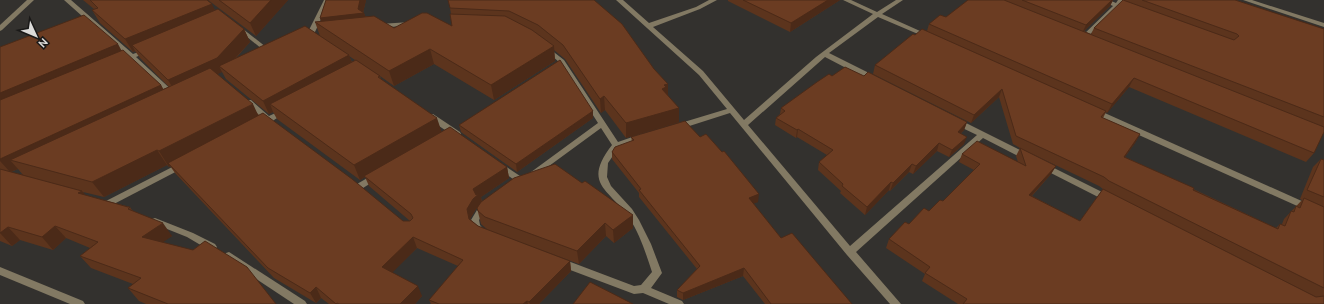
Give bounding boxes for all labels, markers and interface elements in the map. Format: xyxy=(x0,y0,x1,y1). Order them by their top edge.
north arrow xyxy=(16,16,56,56)
text: N xyxy=(36,36,50,50)

